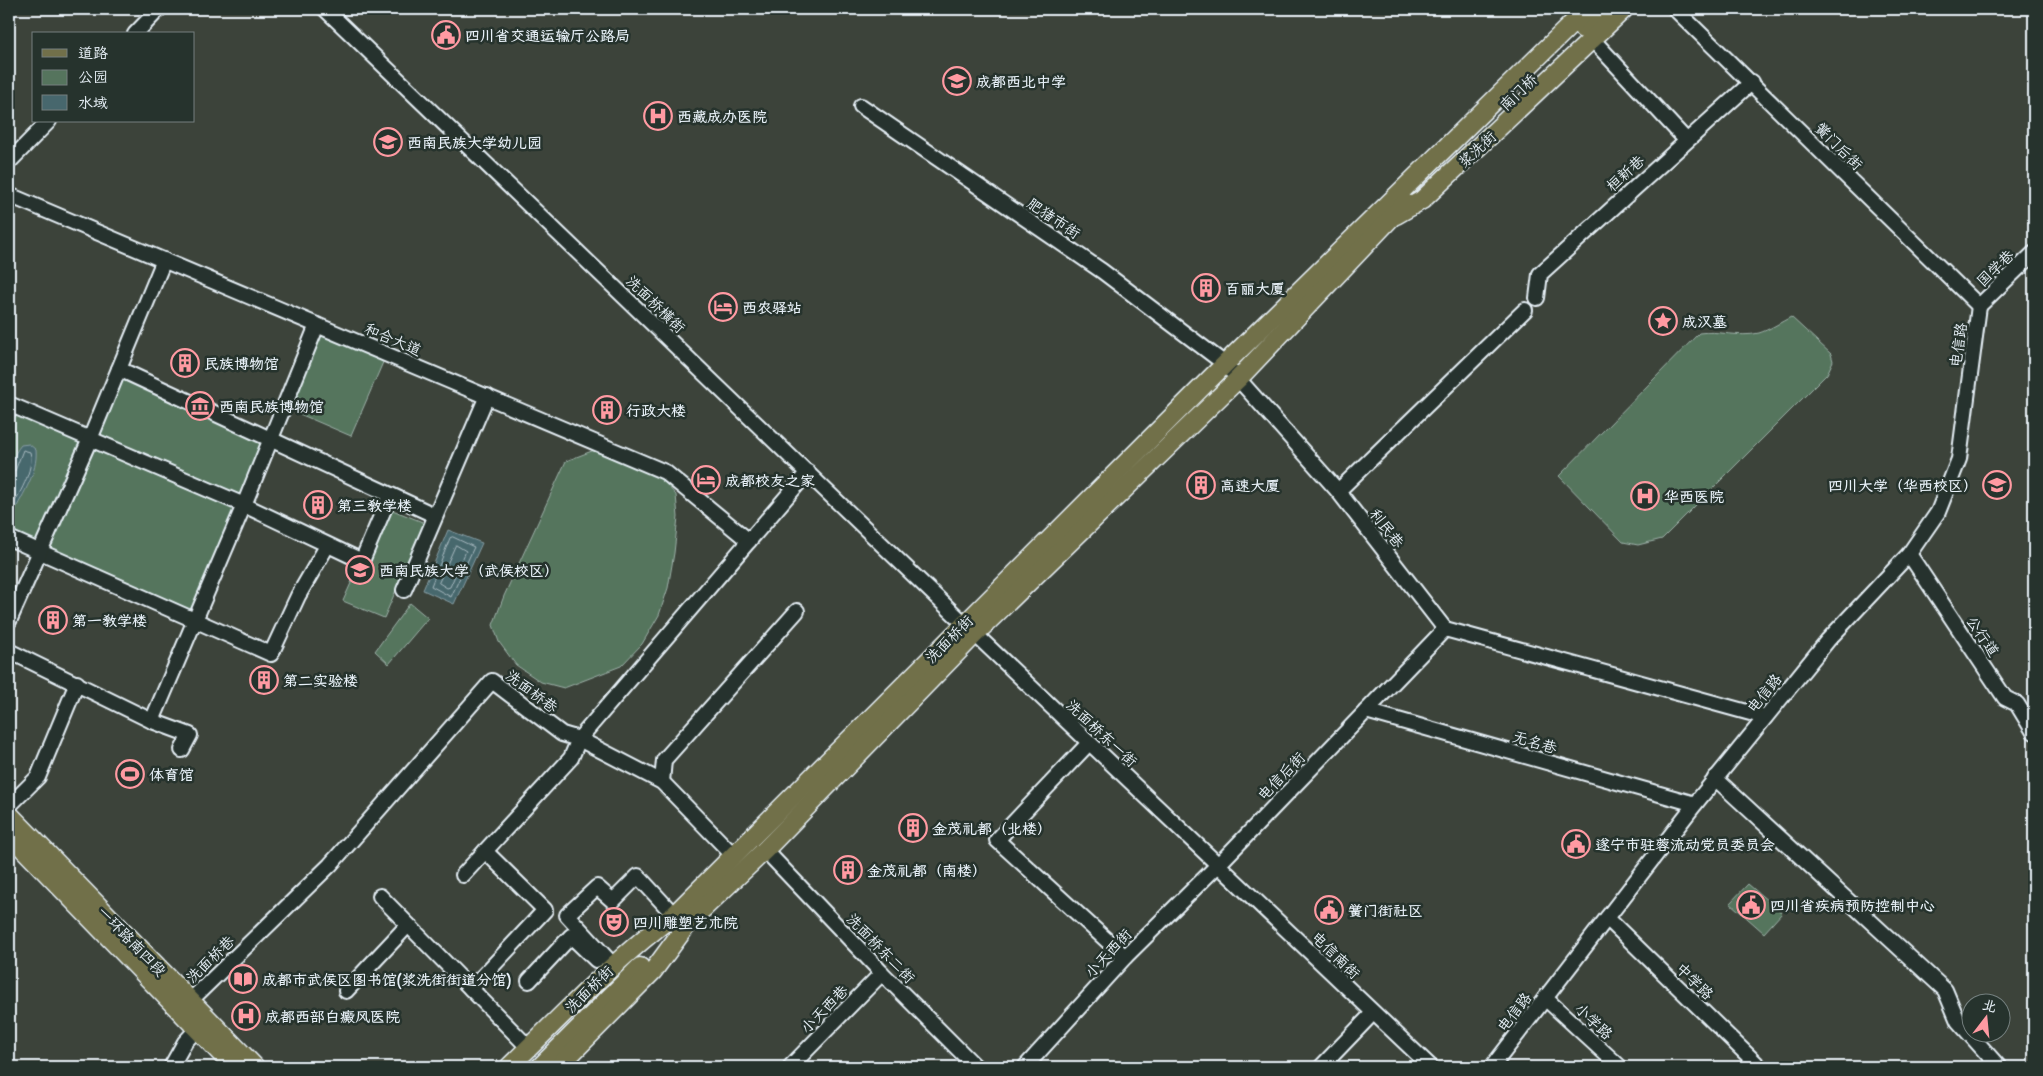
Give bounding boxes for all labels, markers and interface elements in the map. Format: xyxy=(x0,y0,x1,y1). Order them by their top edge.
public building icon: 四川省交通运输厅公路局 xyxy=(431,20,461,50)
place label: 四川省交通运输厅公路局 xyxy=(465,26,630,45)
legend xyxy=(32,32,195,122)
text: 道路 xyxy=(78,43,108,62)
school or university icon: 成都西北中学 xyxy=(942,66,972,96)
text: 公园 xyxy=(78,67,108,86)
street label: 南门桥 xyxy=(1495,70,1541,114)
place label: 成都西北中学 xyxy=(976,72,1066,91)
text: 水域 xyxy=(78,93,108,112)
hospital icon: 西藏成办医院 xyxy=(643,101,673,131)
place label: 西藏成办医院 xyxy=(677,107,767,126)
street label: 黉门后街 xyxy=(1811,118,1867,174)
school or university icon: 西南民族大学幼儿园 xyxy=(373,127,403,157)
street label: 浆洗街 xyxy=(1454,127,1500,171)
place label: 西南民族大学幼儿园 xyxy=(407,133,542,152)
street label: 桓新巷 xyxy=(1602,151,1648,195)
street label: 肥猪市街 xyxy=(1024,193,1084,243)
street label: 国学巷 xyxy=(1972,246,2018,290)
street label: 洗面桥横街 xyxy=(622,271,690,337)
building icon: 百丽大厦 xyxy=(1191,273,1221,303)
place label: 百丽大厦 xyxy=(1225,279,1285,298)
hotel icon: 西农驿站 xyxy=(708,292,738,322)
place label: 西农驿站 xyxy=(742,298,802,317)
place icon: 成汉墓 xyxy=(1648,306,1678,336)
place label: 成汉墓 xyxy=(1682,312,1727,331)
street label: 和合大道 xyxy=(362,319,424,359)
street label: 电信路 xyxy=(1945,321,1971,369)
building icon: 民族博物馆 xyxy=(170,348,200,378)
place label: 民族博物馆 xyxy=(204,354,279,373)
museum icon: 西南民族博物馆 xyxy=(185,391,215,421)
building icon: 行政大楼 xyxy=(592,395,622,425)
place label: 西南民族博物馆 xyxy=(219,397,324,416)
place label: 行政大楼 xyxy=(626,401,686,420)
hotel icon: 成都校友之家 xyxy=(691,465,721,495)
building icon: 高速大厦 xyxy=(1186,470,1216,500)
school or university icon: 四川大学（华西校区） xyxy=(1982,470,2012,500)
place label: 成都校友之家 xyxy=(725,471,815,490)
place label: 高速大厦 xyxy=(1220,476,1280,495)
place label: 四川大学（华西校区） xyxy=(1828,476,1978,495)
hospital icon: 华西医院 xyxy=(1630,481,1660,511)
place label: 华西医院 xyxy=(1664,487,1724,506)
building icon: 第三教学楼 xyxy=(303,490,333,520)
place label: 第三教学楼 xyxy=(337,496,412,515)
street label: 利民巷 xyxy=(1366,504,1408,552)
school or university icon: 西南民族大学（武侯校区） xyxy=(345,555,375,585)
place label: 西南民族大学（武侯校区） xyxy=(379,561,559,580)
building icon: 第一教学楼 xyxy=(38,605,68,635)
place label: 第一教学楼 xyxy=(72,611,147,630)
street label: 洗面桥街 xyxy=(921,611,977,667)
street label: 公行道 xyxy=(1963,612,2003,660)
building icon: 第二实验楼 xyxy=(249,665,279,695)
street label: 洗面桥巷 xyxy=(502,665,562,717)
street label: 电信路 xyxy=(1742,670,1786,716)
place label: 第二实验楼 xyxy=(283,671,358,690)
street label: 洗面桥东一街 xyxy=(1063,695,1141,771)
street label: 无名巷 xyxy=(1511,727,1559,757)
street label: 电信后街 xyxy=(1253,748,1309,804)
sports icon: 体育馆 xyxy=(115,759,145,789)
place label: 体育馆 xyxy=(149,765,194,784)
building icon: 金茂礼都（北楼） xyxy=(898,813,928,843)
place label: 金茂礼都（北楼） xyxy=(932,819,1052,838)
public building icon: 遂宁市驻蓉流动党员委员会 xyxy=(1561,829,1591,859)
place label: 遂宁市驻蓉流动党员委员会 xyxy=(1595,835,1775,854)
building icon: 金茂礼都（南楼） xyxy=(833,855,863,885)
place label: 金茂礼都（南楼） xyxy=(867,861,987,880)
public building icon: 四川省疾病预防控制中心 xyxy=(1736,890,1766,920)
public building icon: 黉门街社区 xyxy=(1314,895,1344,925)
place label: 四川省疾病预防控制中心 xyxy=(1770,896,1935,915)
place label: 黉门街社区 xyxy=(1348,901,1423,920)
street label: 一环路南四段 xyxy=(94,902,170,980)
theatre icon: 四川雕塑艺术院 xyxy=(599,907,629,937)
street label: 洗面桥东二街 xyxy=(843,909,919,987)
place label: 四川雕塑艺术院 xyxy=(633,913,738,932)
street label: 小天西街 xyxy=(1081,925,1135,981)
street label: 电信南街 xyxy=(1308,927,1364,983)
street label: 洗面桥巷 xyxy=(182,931,238,987)
street label: 中学路 xyxy=(1672,959,1718,1003)
street label: 洗面桥街 xyxy=(561,961,617,1017)
library icon: 成都市武侯区图书馆(浆洗街街道分馆) xyxy=(228,964,258,994)
place label: 成都市武侯区图书馆(浆洗街街道分馆) xyxy=(262,970,512,990)
street label: 小天西巷 xyxy=(796,981,852,1037)
street label: 电信路 xyxy=(1493,988,1535,1036)
north arrow xyxy=(1960,994,2010,1044)
text: 北 xyxy=(1980,995,1999,1016)
street label: 小学路 xyxy=(1571,999,1617,1043)
hospital icon: 成都西部白癜风医院 xyxy=(231,1001,261,1031)
place label: 成都西部白癜风医院 xyxy=(265,1007,400,1026)

